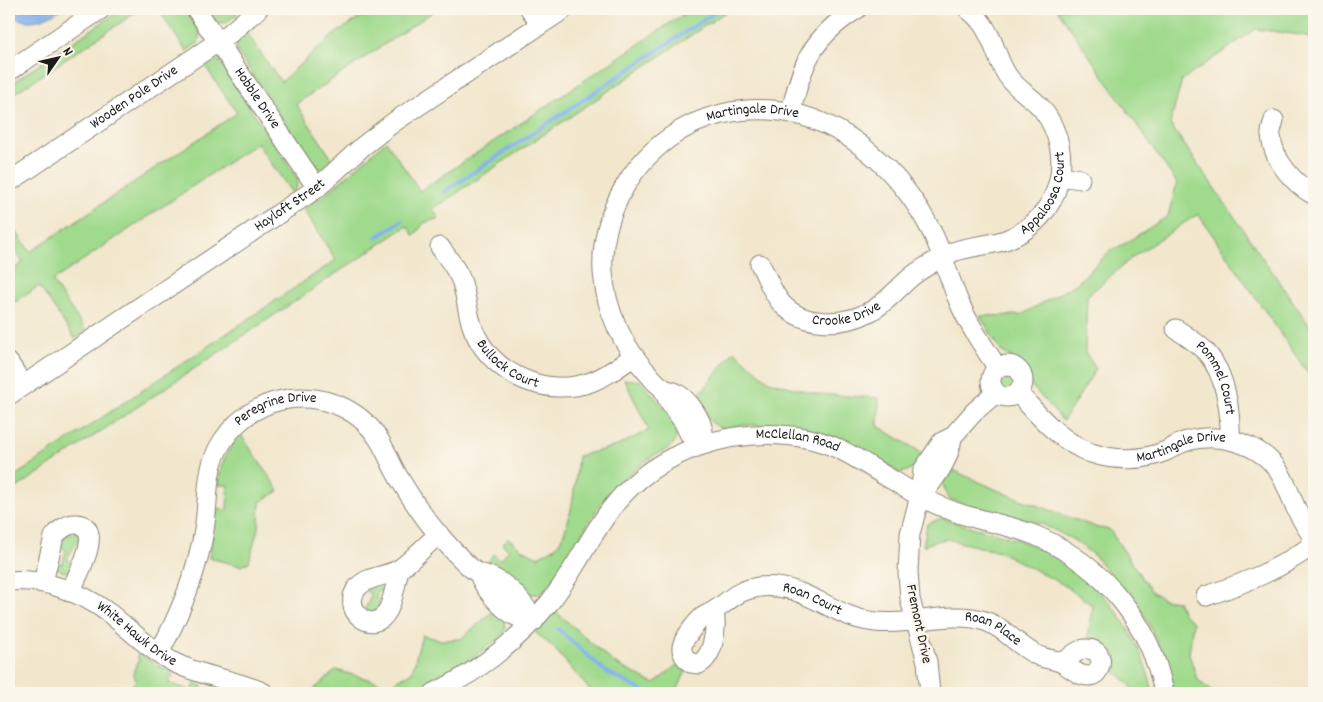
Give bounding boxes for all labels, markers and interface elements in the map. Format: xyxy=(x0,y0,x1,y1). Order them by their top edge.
north arrow xyxy=(32,32,82,82)
text: N xyxy=(57,43,77,60)
street label: Wooden Pole Drive xyxy=(86,60,183,135)
street label: Hobble Drive xyxy=(228,63,285,134)
street label: Martingale Drive xyxy=(704,99,801,129)
street label: Appaloosa Court xyxy=(1016,150,1072,241)
street label: Hayloft Street xyxy=(250,174,331,238)
street label: Crooke Drive xyxy=(810,296,886,333)
street label: Bullock Court xyxy=(470,335,542,395)
street label: Pommel Court xyxy=(1190,336,1240,416)
street label: Peregrine Drive xyxy=(229,387,318,432)
street label: McClellan Road xyxy=(755,424,843,459)
street label: Martingale Drive xyxy=(1135,427,1228,469)
street label: Roan Court xyxy=(780,577,846,622)
street label: Fremont Drive xyxy=(899,582,937,666)
street label: White Hawk Drive xyxy=(92,596,181,673)
street label: Roan Place xyxy=(964,606,1026,652)

